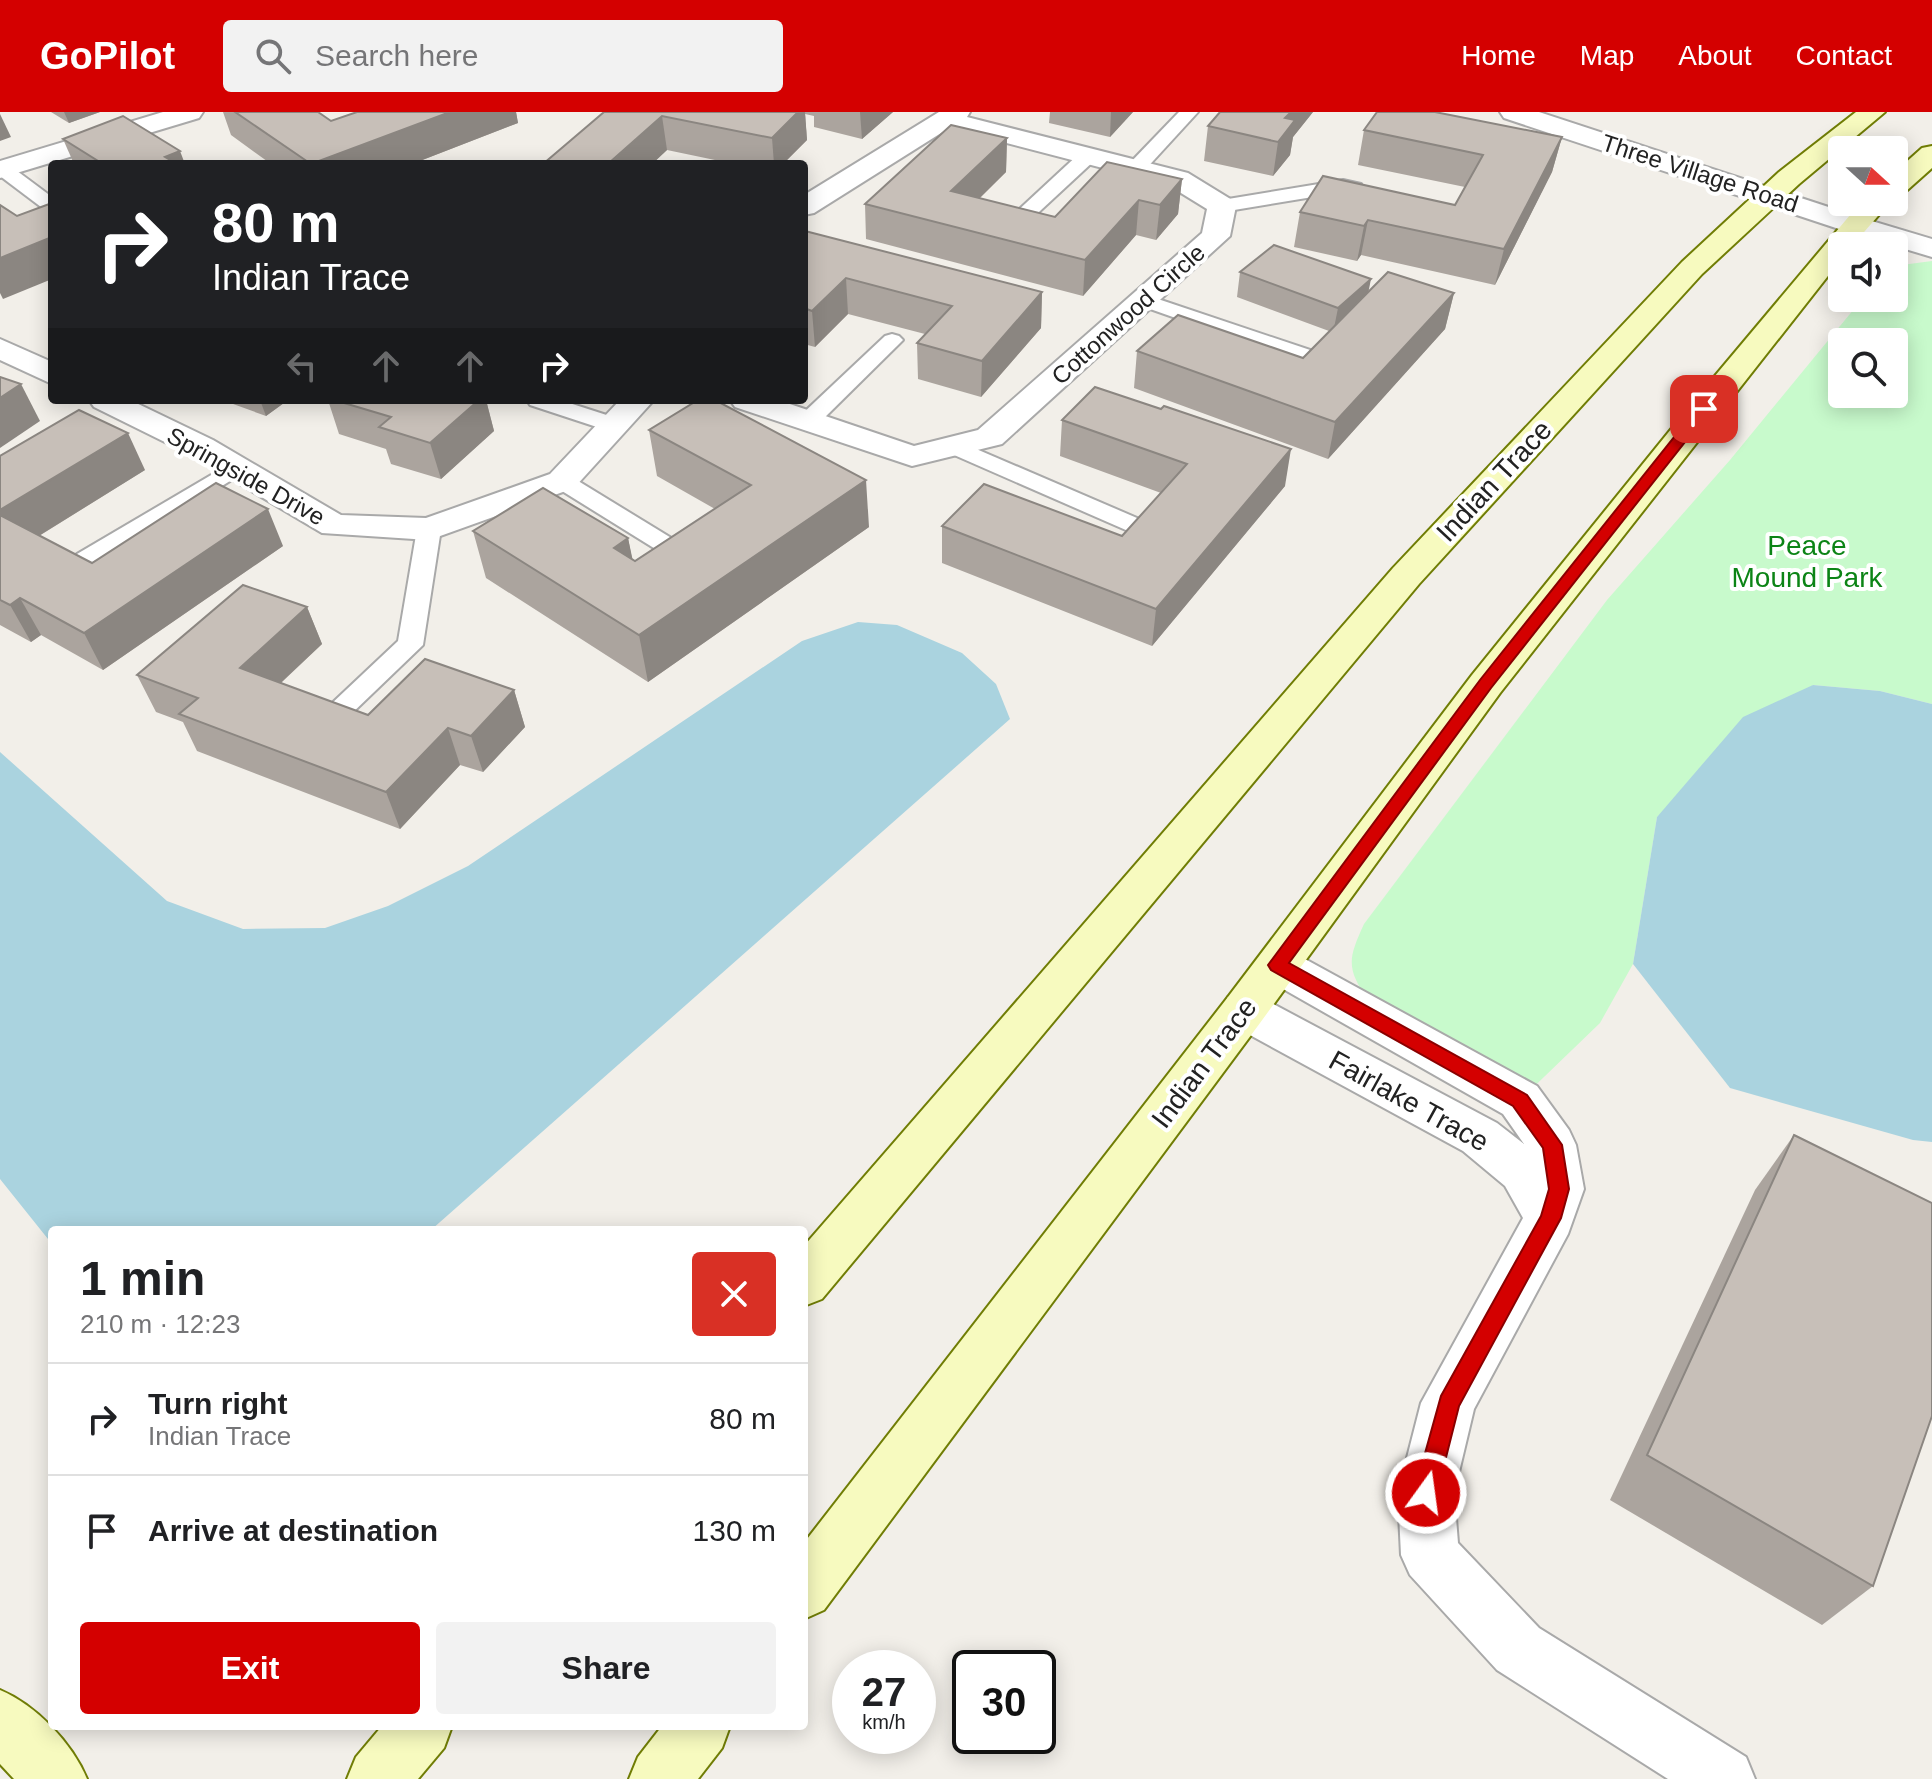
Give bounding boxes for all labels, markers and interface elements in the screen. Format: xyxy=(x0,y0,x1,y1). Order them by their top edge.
search box xyxy=(223,20,783,92)
icon: search xyxy=(251,34,295,78)
text: GoPilot xyxy=(40,35,175,77)
text: Search here xyxy=(315,39,479,72)
text: Home xyxy=(1461,40,1536,71)
text: Map xyxy=(1580,40,1634,71)
text: About xyxy=(1678,40,1752,71)
text: Contact xyxy=(1796,40,1892,71)
street label: Three Village Road xyxy=(1598,128,1802,218)
north arrow xyxy=(1828,136,1908,216)
map controls xyxy=(1828,136,1908,408)
text: 80 m xyxy=(212,191,340,254)
icon: right xyxy=(80,192,184,296)
button: sound xyxy=(1828,232,1908,312)
street label: Cottonwood Circle xyxy=(1046,238,1210,390)
text: Indian Trace xyxy=(212,257,410,298)
button: search xyxy=(1828,328,1908,408)
icon: left xyxy=(280,344,324,388)
icon: ahead xyxy=(364,344,408,388)
icon: ahead xyxy=(448,344,492,388)
icon: right xyxy=(532,344,576,388)
pin xyxy=(1670,375,1738,443)
icon: arrive xyxy=(1682,387,1726,431)
street label: Indian Trace xyxy=(1430,414,1558,548)
street label: Springside Drive xyxy=(162,422,330,530)
park label: Peace Mound Park xyxy=(1732,530,1883,593)
street label: Indian Trace xyxy=(1145,992,1263,1134)
street label: Fairlake Trace xyxy=(1324,1044,1494,1158)
text: 1 min xyxy=(80,1252,205,1305)
button: close xyxy=(692,1252,776,1336)
text: 210 m · 12:23 xyxy=(80,1309,240,1339)
text: Turn right xyxy=(148,1387,287,1420)
icon: right xyxy=(80,1397,124,1441)
text: 80 m xyxy=(709,1402,776,1435)
text: Indian Trace xyxy=(148,1421,291,1451)
position arrow xyxy=(1384,1451,1468,1535)
icon: arrive xyxy=(80,1509,124,1553)
text: Arrive at destination xyxy=(148,1514,438,1547)
text: 130 m xyxy=(693,1514,776,1547)
button: Exit xyxy=(80,1622,420,1714)
button: Share xyxy=(436,1622,776,1714)
speed limit sign: 30 xyxy=(952,1650,1056,1754)
text: 27 xyxy=(862,1670,906,1714)
text: km/h xyxy=(862,1711,906,1733)

